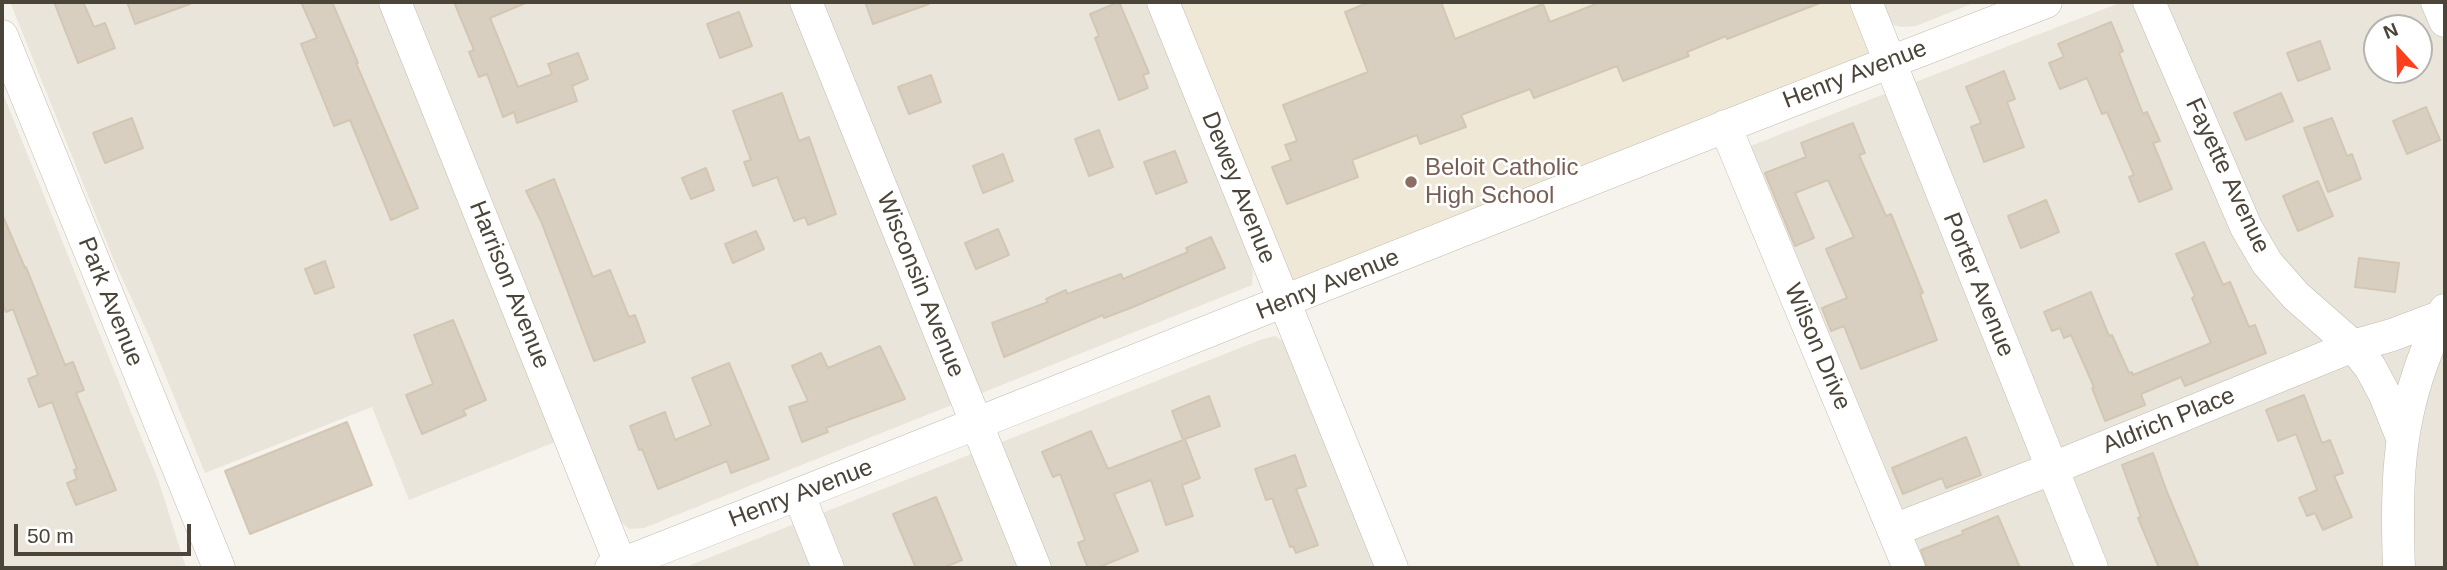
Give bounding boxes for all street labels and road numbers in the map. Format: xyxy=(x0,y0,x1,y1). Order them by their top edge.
street label: Henry Avenue xyxy=(1779,34,1931,116)
street label: Fayette Avenue xyxy=(2179,94,2275,258)
street label: Dewey Avenue xyxy=(1194,108,1282,268)
street label: Wisconsin Avenue xyxy=(870,188,970,382)
street label: Harrison Avenue xyxy=(462,197,556,373)
street label: Porter Avenue xyxy=(1936,209,2020,361)
street label: Park Avenue xyxy=(71,233,149,371)
street label: Henry Avenue xyxy=(1252,243,1404,327)
street label: Wilson Drive xyxy=(1777,279,1857,415)
street label: Aldrich Place xyxy=(2099,381,2239,461)
street label: Henry Avenue xyxy=(725,453,877,535)

